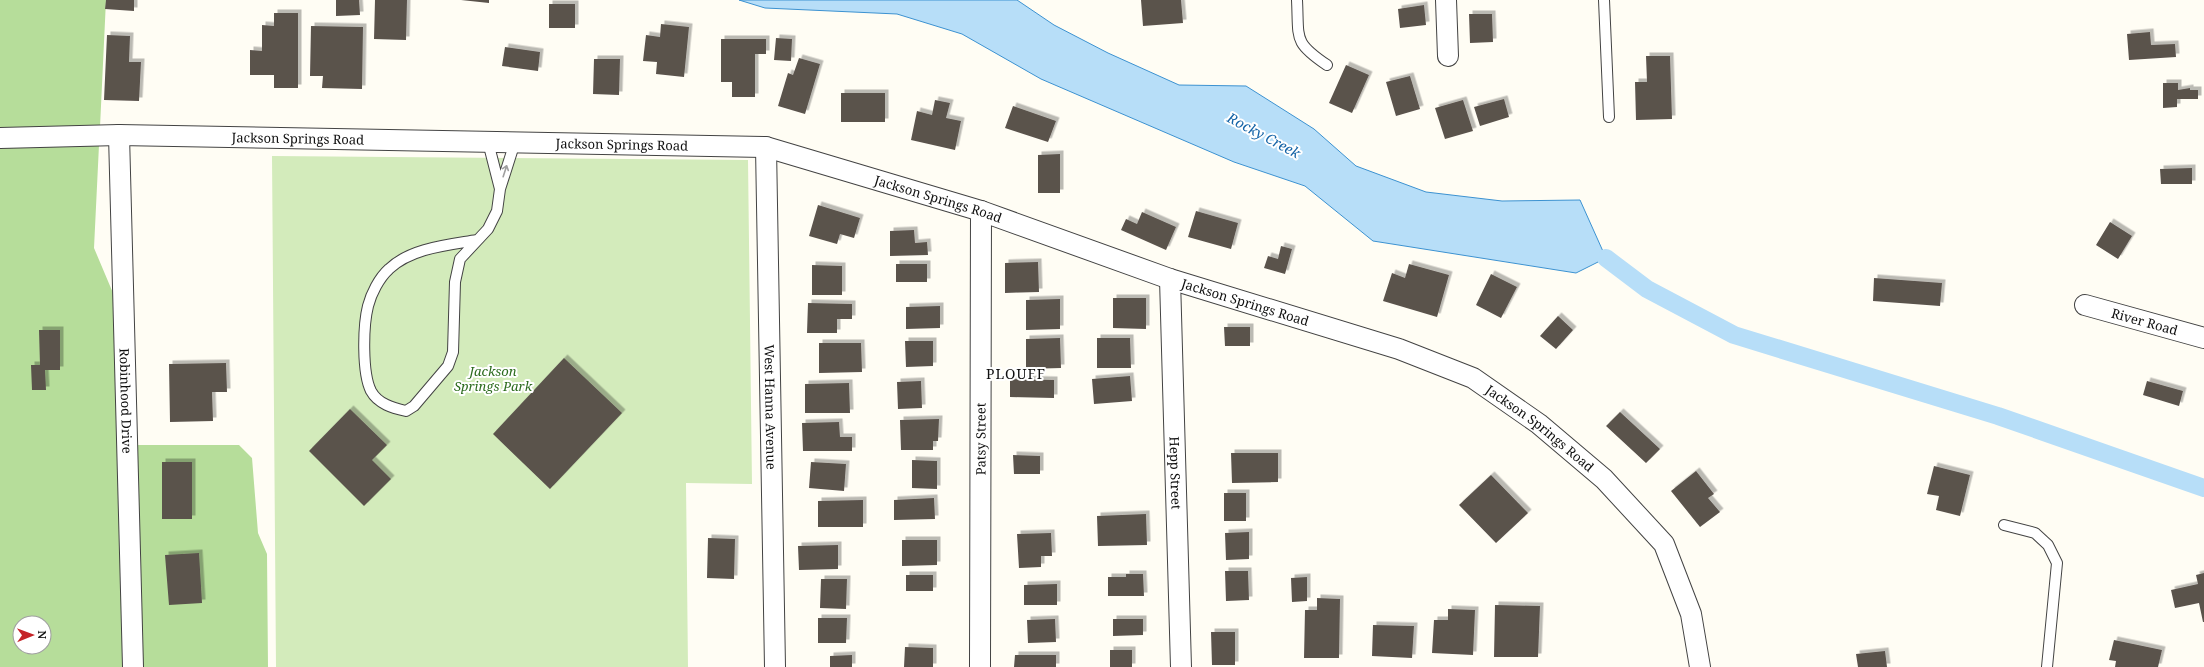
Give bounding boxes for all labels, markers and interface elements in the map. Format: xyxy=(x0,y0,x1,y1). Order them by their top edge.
water label: Rocky Creek xyxy=(1223,107,1305,163)
street label: Jackson Springs Road xyxy=(231,128,364,149)
street label: Jackson Springs Road xyxy=(554,134,688,155)
one-way arrow xyxy=(502,165,509,178)
street label: Jackson Springs Road xyxy=(871,170,1005,227)
street label: Jackson Springs Road xyxy=(1178,274,1311,330)
street label: River Road xyxy=(2110,304,2180,339)
street label: West Hanna Avenue xyxy=(760,344,781,470)
street label: Robinhood Drive xyxy=(116,348,136,454)
park label: Jackson Springs Park xyxy=(454,362,533,395)
district label: PLOUFF xyxy=(986,364,1046,383)
street label: Jackson Springs Road xyxy=(1481,380,1598,476)
street label: Patsy Street xyxy=(971,402,990,475)
street label: Hepp Street xyxy=(1165,436,1186,510)
north arrow xyxy=(12,615,52,655)
text: N xyxy=(35,630,50,640)

